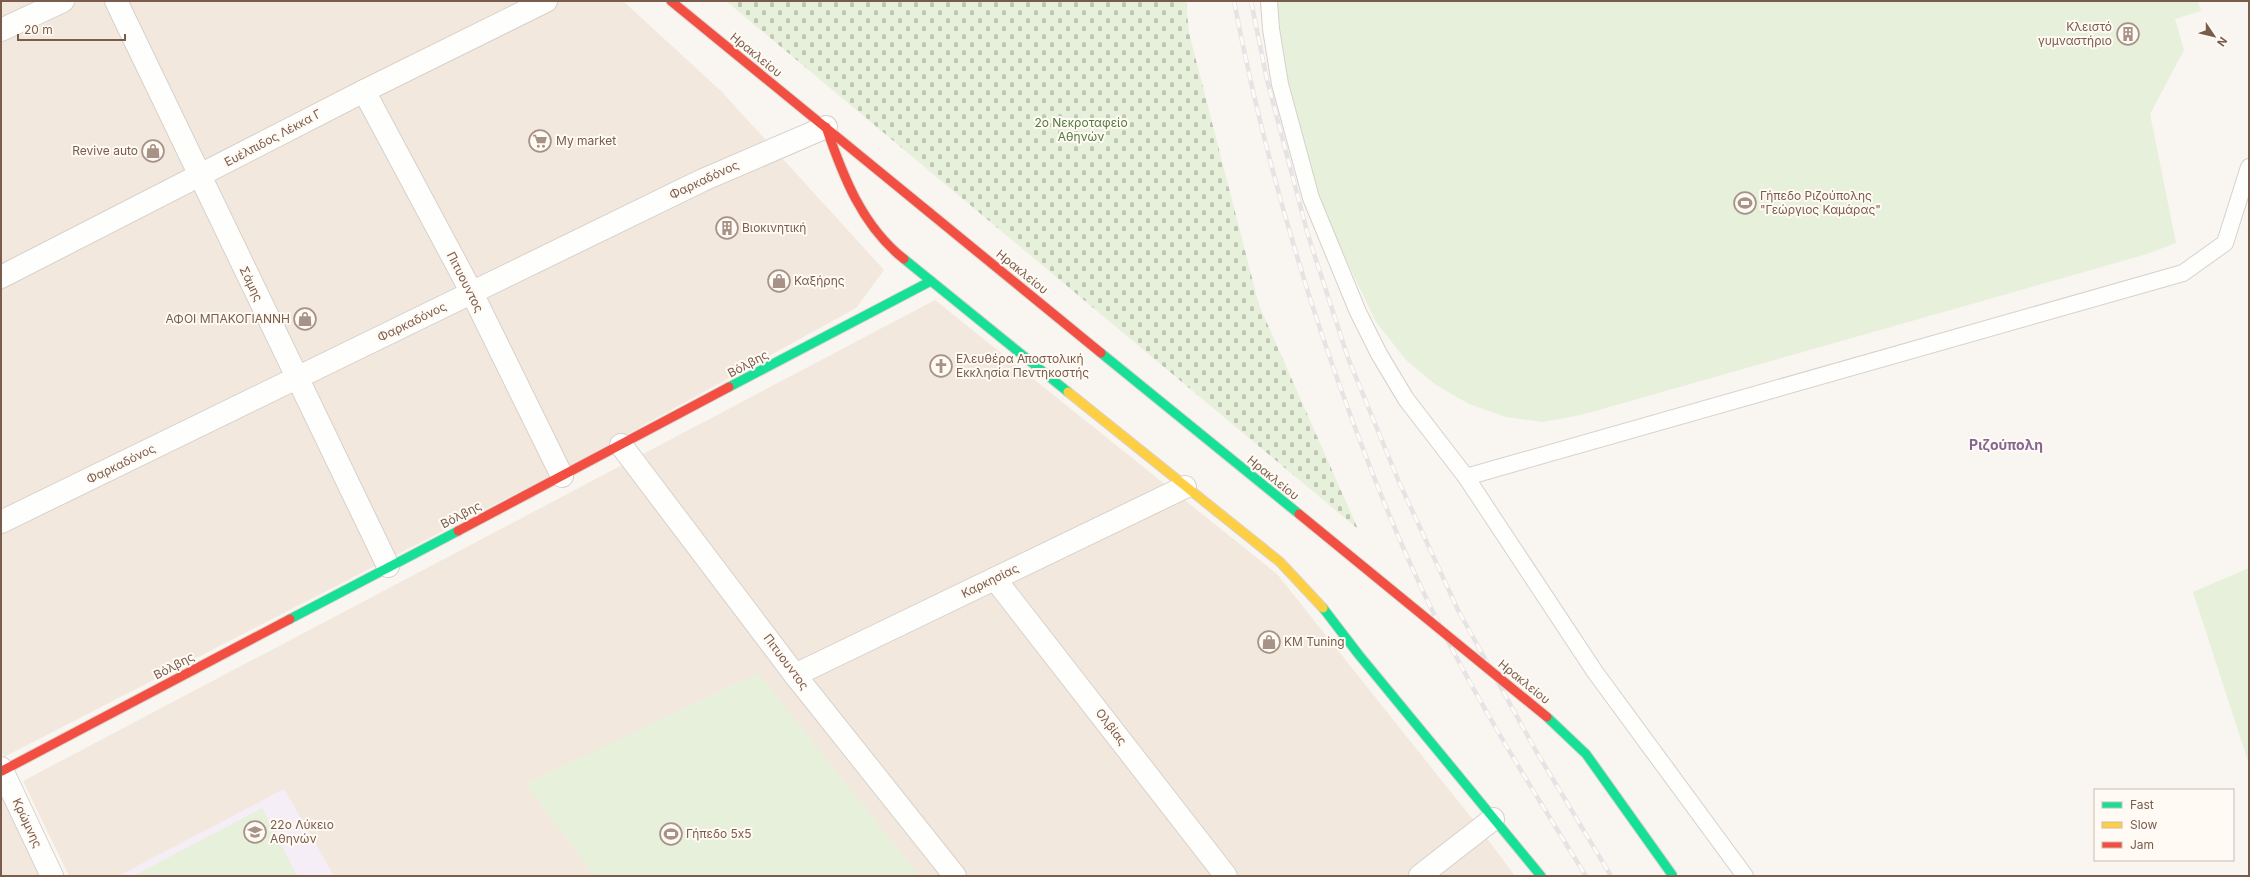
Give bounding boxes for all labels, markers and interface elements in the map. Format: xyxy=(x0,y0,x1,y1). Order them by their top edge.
scale bar xyxy=(18,16,125,42)
north arrow xyxy=(2194,16,2234,56)
place label: Κλειστό γυμναστήριο xyxy=(2038,19,2112,48)
building icon: Κλειστό γυμναστήριο xyxy=(2115,21,2141,47)
text: 20 m xyxy=(24,22,53,37)
street label: Ηρακλείου xyxy=(727,29,785,80)
text: N xyxy=(2214,34,2230,49)
street label: Ευέλπιδος Λέκκα Γ xyxy=(222,106,324,169)
park label: 2ο Νεκροταφείο Αθηνών xyxy=(1034,115,1128,144)
supermarket icon: My market xyxy=(527,128,553,154)
place label: My market xyxy=(556,133,616,148)
shop icon: Revive auto xyxy=(140,138,166,164)
place label: Revive auto xyxy=(72,143,138,158)
street label: Φαρκαδόνος xyxy=(667,157,741,202)
place label: Γήπεδο Ριζούπολης "Γεώργιος Καμάρας" xyxy=(1760,188,1881,217)
sports icon: Γήπεδο Ριζούπολης "Γεώργιος Καμάρας" xyxy=(1732,190,1758,216)
building icon: Βιοκινητική xyxy=(714,215,740,241)
place label: Βιοκινητική xyxy=(742,220,806,235)
street label: Ηρακλείου xyxy=(993,246,1051,297)
street label: Πιτυουντος xyxy=(444,249,487,315)
street label: Σάμης xyxy=(237,264,266,304)
shop icon: Καξήρης xyxy=(766,268,792,294)
place label: Καξήρης xyxy=(794,273,845,288)
street label: Φαρκαδόνος xyxy=(375,298,449,345)
shop icon: ΑΦΟΙ ΜΠΑΚΟΓΙΑΝΝΗ xyxy=(292,306,318,332)
place label: ΑΦΟΙ ΜΠΑΚΟΓΙΑΝΝΗ xyxy=(165,311,290,326)
street label: Βόλβης xyxy=(725,347,771,380)
place label: Ελευθέρα Αποστολική Εκκλησία Πεντηκοστής xyxy=(956,351,1089,380)
church icon: Ελευθέρα Αποστολική Εκκλησία Πεντηκοστής xyxy=(928,353,954,379)
district label: Ριζούπολη xyxy=(1969,436,2043,453)
street label: Φαρκαδόνος xyxy=(84,440,158,487)
street label: Ηρακλείου xyxy=(1244,452,1302,503)
street label: Βόλβης xyxy=(438,498,484,531)
street label: Καρκησίας xyxy=(959,560,1021,601)
shop icon: KM Tuning xyxy=(1256,629,1282,655)
street label: Πιτυουντος xyxy=(761,631,812,693)
place label: KM Tuning xyxy=(1284,634,1345,649)
street label: Βόλβης xyxy=(151,649,197,682)
street label: Ηρακλείου xyxy=(1495,656,1553,707)
street label: Ολβίας xyxy=(1093,705,1130,748)
legend xyxy=(2094,789,2234,861)
street label: Κρώμνης xyxy=(9,796,46,850)
text: Fast xyxy=(2130,797,2154,812)
place label: 22ο Λύκειο Αθηνών xyxy=(270,817,334,846)
text: Slow xyxy=(2130,817,2158,832)
school or university icon: 22ο Λύκειο Αθηνών xyxy=(242,819,268,845)
sports icon: Γήπεδο 5x5 xyxy=(658,821,684,847)
place label: Γήπεδο 5x5 xyxy=(686,826,752,841)
text: Jam xyxy=(2130,837,2154,852)

